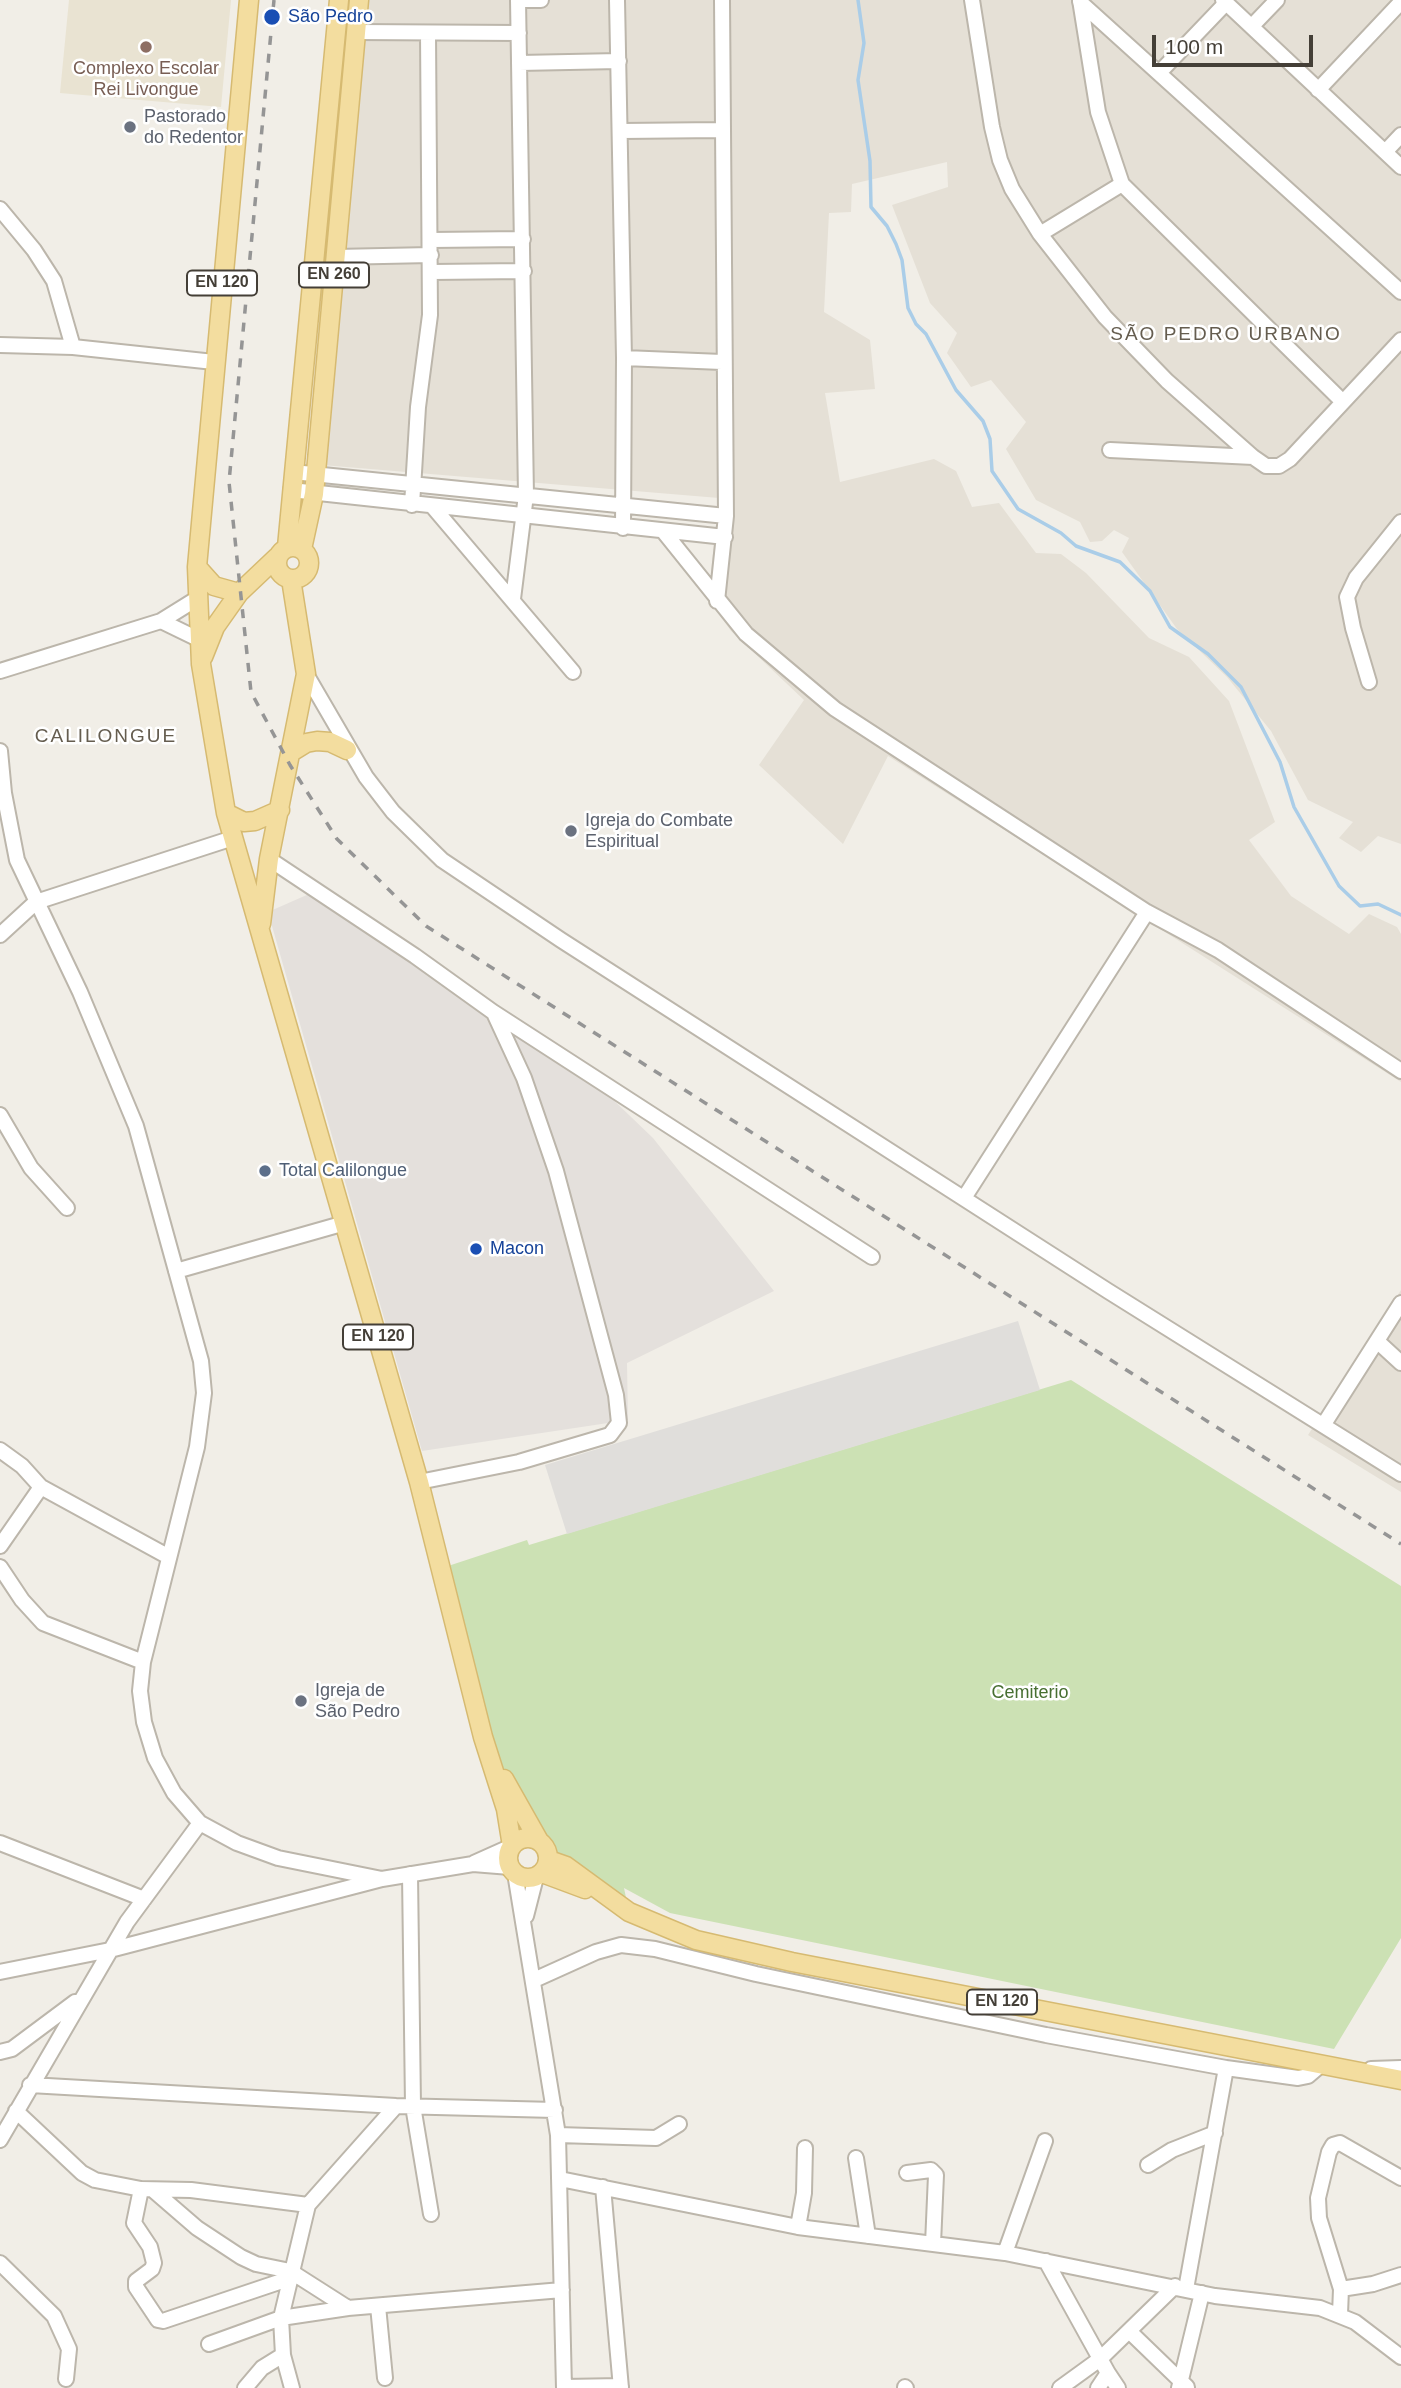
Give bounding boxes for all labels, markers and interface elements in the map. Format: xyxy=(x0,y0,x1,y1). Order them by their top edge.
place label: São Pedro xyxy=(288,6,373,28)
marker: São Pedro xyxy=(262,7,282,27)
scale bar xyxy=(1156,21,1317,65)
text: 100 m xyxy=(1165,35,1223,58)
marker: Complexo Escolar Rei Livongue xyxy=(138,39,154,55)
place label: Complexo Escolar Rei Livongue xyxy=(73,58,219,100)
place label: Pastorado do Redentor xyxy=(144,106,243,148)
marker: Pastorado do Redentor xyxy=(122,119,138,135)
road number: EN 260 xyxy=(299,262,369,288)
road number: EN 120 xyxy=(187,270,257,296)
district label: SÃO PEDRO URBANO xyxy=(1112,324,1340,346)
district label: CALILONGUE xyxy=(36,726,176,748)
place label: Igreja do Combate Espiritual xyxy=(585,810,733,852)
marker: Igreja do Combate Espiritual xyxy=(563,823,579,839)
place label: Total Calilongue xyxy=(279,1160,407,1182)
marker: Total Calilongue xyxy=(257,1163,273,1179)
place label: Macon xyxy=(490,1238,544,1260)
marker: Macon xyxy=(468,1241,484,1257)
road number: EN 120 xyxy=(343,1324,413,1350)
place label: Igreja de São Pedro xyxy=(315,1680,400,1722)
park label: Cemiterio xyxy=(991,1682,1069,1704)
marker: Igreja de São Pedro xyxy=(293,1693,309,1709)
road number: EN 120 xyxy=(967,1990,1037,2014)

